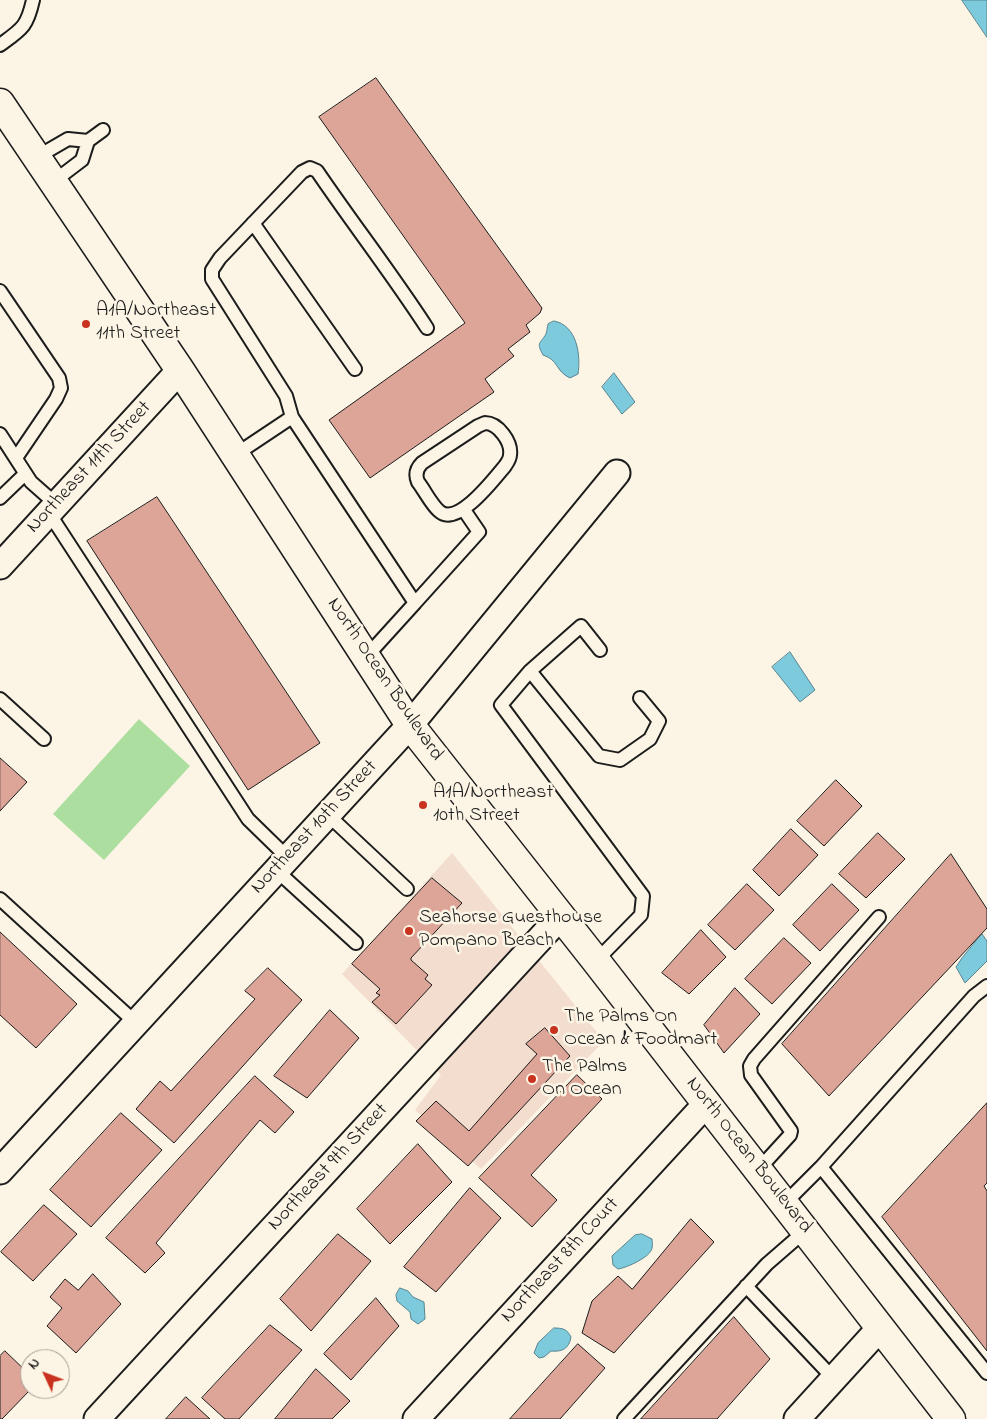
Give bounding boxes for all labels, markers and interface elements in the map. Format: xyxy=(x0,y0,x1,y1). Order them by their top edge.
place label: A1A/Northeast 11th Street xyxy=(96,300,216,347)
marker: A1A/Northeast 11th Street xyxy=(80,318,92,330)
street label: Northeast 11th Street xyxy=(22,397,158,539)
street label: North Ocean Boulevard xyxy=(321,594,447,766)
street label: Northeast 10th Street xyxy=(247,756,383,900)
place label: A1A/Northeast 10th Street xyxy=(433,782,553,829)
marker: A1A/Northeast 10th Street xyxy=(417,799,429,811)
place label: Seahorse Guesthouse Pompano Beach xyxy=(419,907,602,954)
marker: Seahorse Guesthouse Pompano Beach xyxy=(403,925,415,937)
place label: The Palms On Ocean & Foodmart xyxy=(564,1006,717,1053)
marker: The Palms On Ocean & Foodmart xyxy=(548,1024,560,1036)
place label: The Palms On Ocean xyxy=(542,1056,627,1103)
marker: The Palms On Ocean xyxy=(526,1073,538,1085)
street label: North Ocean Boulevard xyxy=(680,1073,816,1239)
street label: Northeast 9th Street xyxy=(264,1099,394,1237)
street label: Northeast 8th Court xyxy=(497,1193,625,1329)
north arrow xyxy=(20,1349,70,1399)
text: N xyxy=(23,1353,45,1375)

